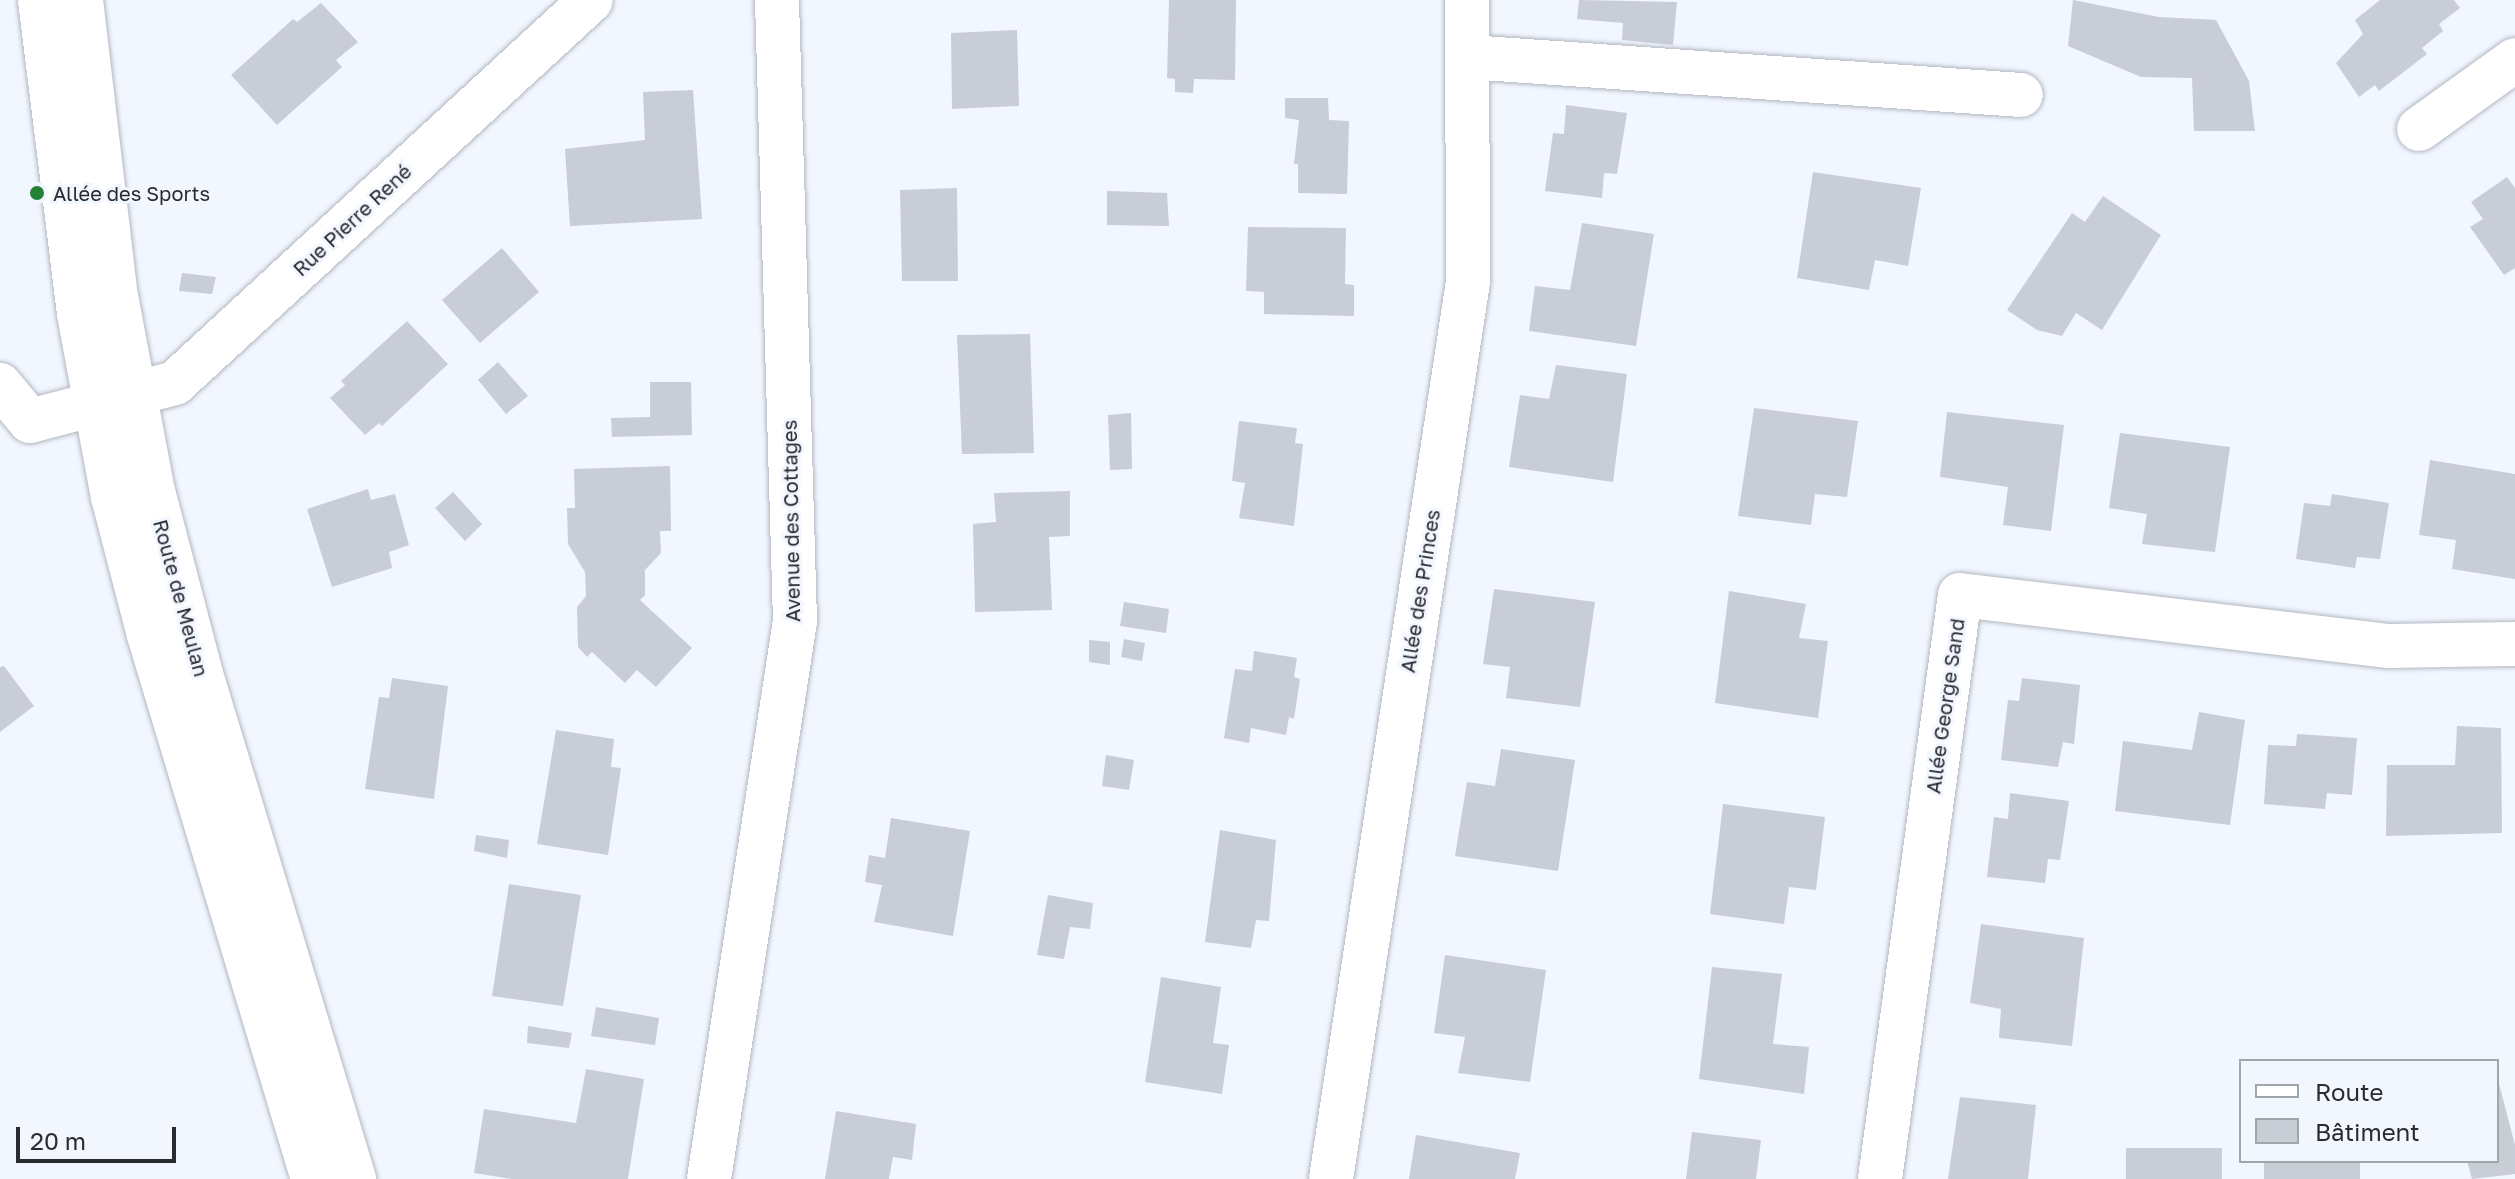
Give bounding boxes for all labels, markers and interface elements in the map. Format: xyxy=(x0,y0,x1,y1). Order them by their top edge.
street label: Rue Pierre René xyxy=(288,159,416,281)
place label: Allée des Sports xyxy=(53,181,210,205)
marker: Allée des Sports xyxy=(28,184,46,202)
street label: Avenue des Cottages xyxy=(777,420,805,622)
street label: Allée des Princes xyxy=(1395,508,1445,674)
street label: Route de Meulan xyxy=(148,517,214,679)
street label: Allée George Sand xyxy=(1921,617,1969,795)
legend xyxy=(2239,1059,2499,1163)
text: Route xyxy=(2315,1077,2384,1106)
scale bar xyxy=(20,1111,180,1161)
text: Bâtiment xyxy=(2315,1117,2420,1146)
text: 20 m xyxy=(30,1126,86,1155)

